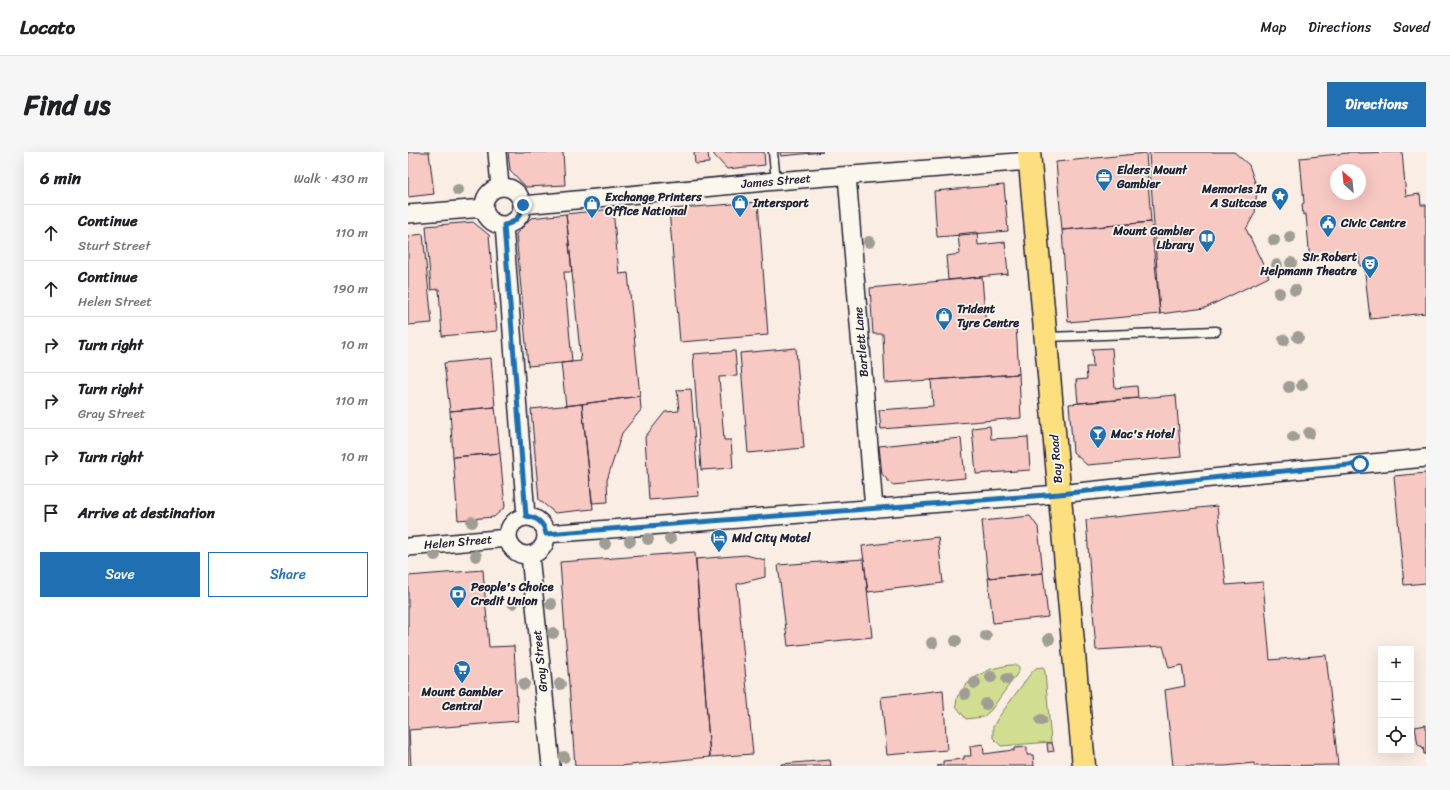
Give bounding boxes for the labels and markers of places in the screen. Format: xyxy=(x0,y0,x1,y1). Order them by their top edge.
place label: Elders Mount Gambier xyxy=(1116,159,1188,195)
office icon: Elders Mount Gambier xyxy=(1094,167,1114,192)
place label: Memories In A Suitcase xyxy=(1201,178,1268,214)
place label: Exchange Printers Office National xyxy=(604,186,702,222)
place icon: Memories In A Suitcase xyxy=(1270,186,1290,211)
place label: Intersport xyxy=(752,192,809,214)
shop icon: Intersport xyxy=(730,193,750,218)
shop icon: Exchange Printers Office National xyxy=(582,194,602,219)
place label: Civic Centre xyxy=(1340,212,1407,234)
public building icon: Civic Centre xyxy=(1318,213,1338,238)
place label: Mount Gambier Library xyxy=(1112,220,1195,256)
library icon: Mount Gambier Library xyxy=(1197,228,1217,253)
place label: Sir Robert Helpmann Theatre xyxy=(1259,246,1358,282)
theatre icon: Sir Robert Helpmann Theatre xyxy=(1360,254,1380,279)
place label: Trident Tyre Centre xyxy=(957,298,1019,334)
shop icon: Trident Tyre Centre xyxy=(934,306,954,331)
place label: Mac's Hotel xyxy=(1110,423,1175,445)
bar icon: Mac's Hotel xyxy=(1088,424,1108,449)
place label: Mid City Motel xyxy=(731,527,811,549)
hotel icon: Mid City Motel xyxy=(709,528,729,553)
place label: People's Choice Credit Union xyxy=(470,576,554,612)
bank icon: People's Choice Credit Union xyxy=(448,584,468,609)
supermarket icon: Mount Gambier Central xyxy=(452,659,472,684)
place label: Mount Gambier Central xyxy=(421,681,504,717)

